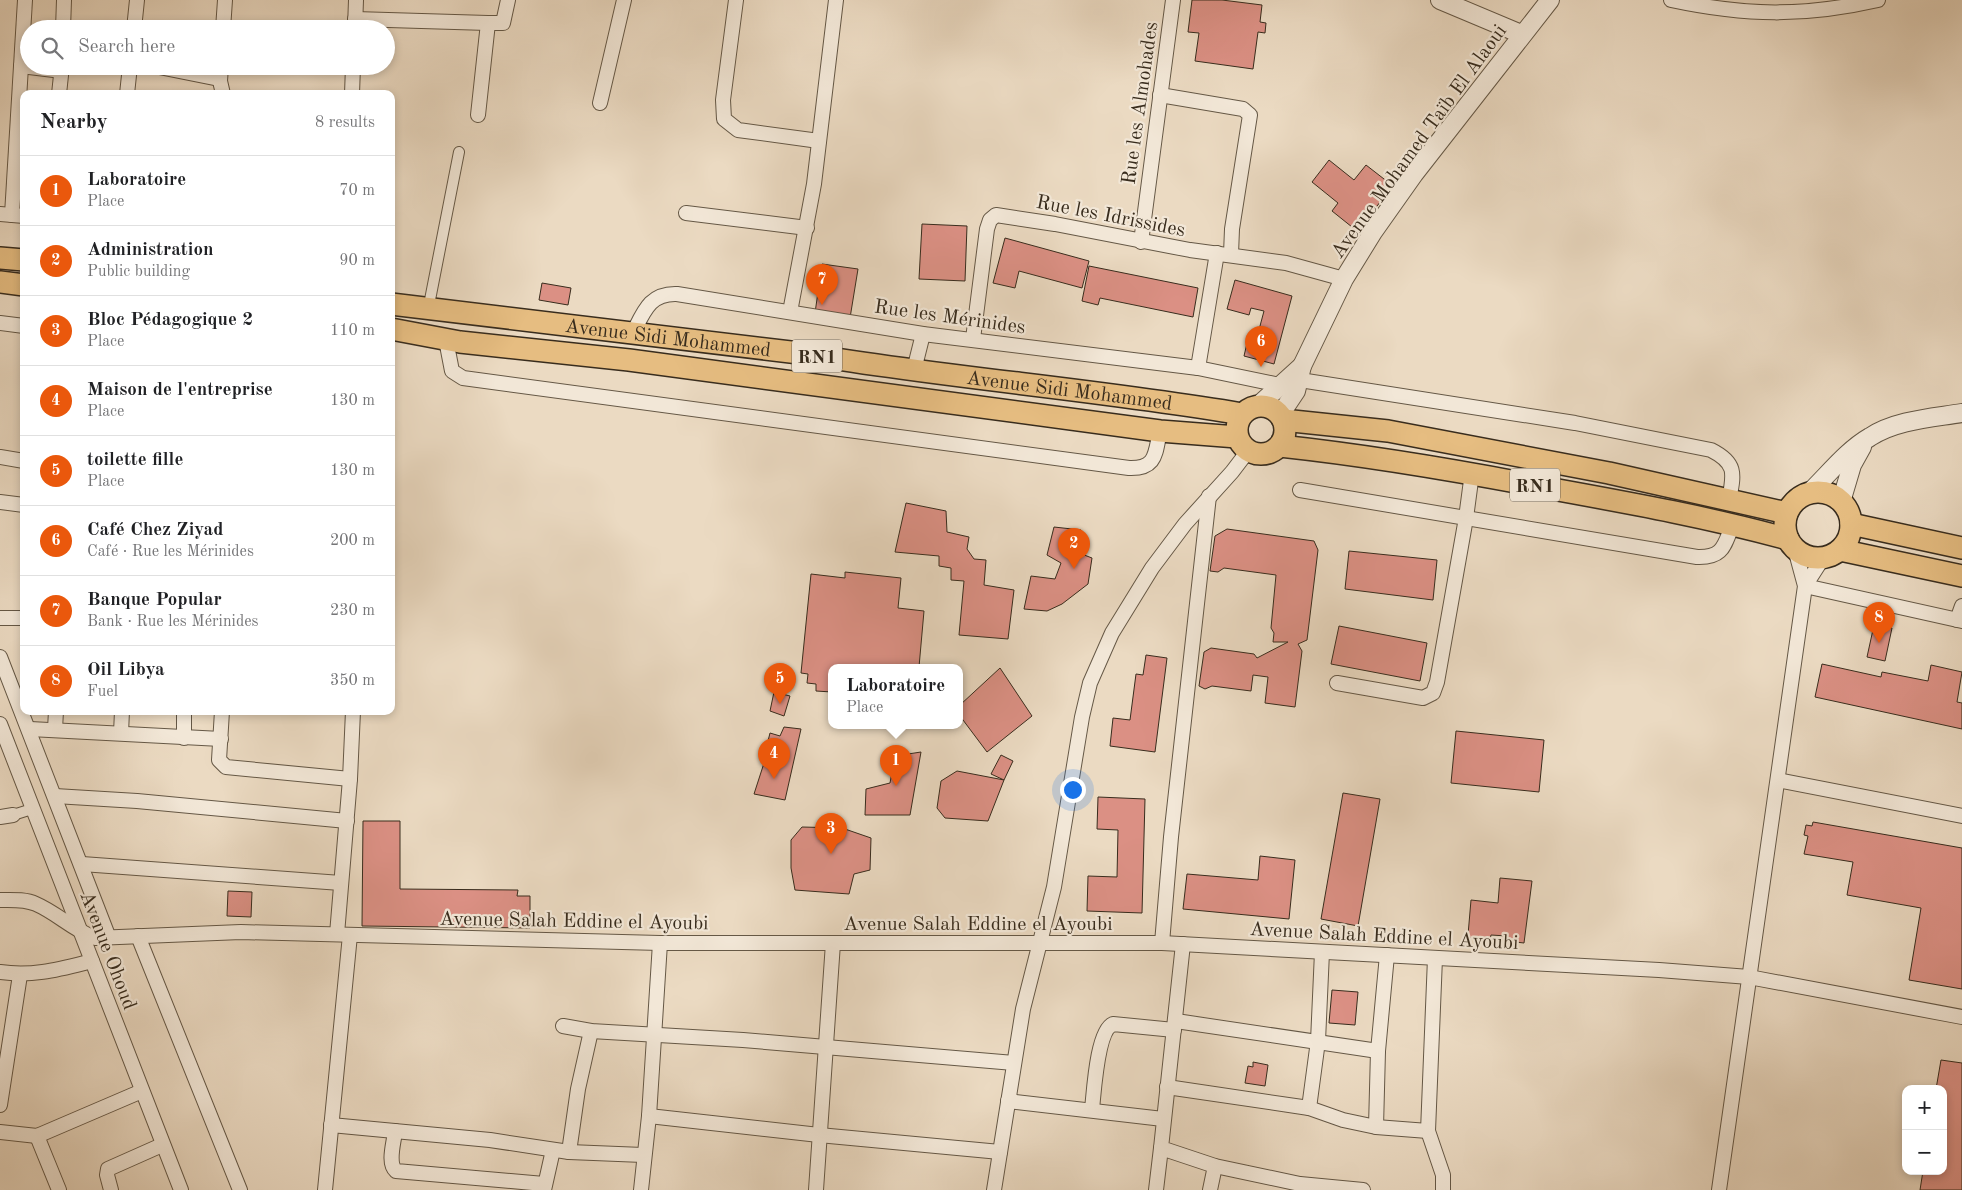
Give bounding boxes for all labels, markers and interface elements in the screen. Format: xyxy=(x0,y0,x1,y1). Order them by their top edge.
search box xyxy=(20,20,395,75)
street label: Rue les Almohades xyxy=(1120,21,1162,186)
street label: Avenue Mohamed Taïb El Alaoui xyxy=(1328,22,1511,263)
icon: search xyxy=(38,34,66,62)
text: Search here xyxy=(78,38,175,57)
text: Nearby xyxy=(40,112,108,133)
text: 8 results xyxy=(315,115,375,131)
text: Laboratoire xyxy=(87,171,186,190)
text: 1 xyxy=(51,183,61,199)
text: 70 m xyxy=(339,183,375,199)
street label: Rue les Idrissides xyxy=(1034,193,1187,241)
text: Place xyxy=(87,194,124,210)
text: Administration xyxy=(87,241,214,260)
text: 2 xyxy=(51,253,61,269)
text: 90 m xyxy=(339,253,375,269)
text: Public building xyxy=(87,264,190,280)
pin: 7 xyxy=(806,264,838,305)
street label: Rue les Mérinides xyxy=(873,297,1027,339)
text: Bloc Pédagogique 2 xyxy=(87,311,253,330)
street label: Avenue Sidi Mohammed xyxy=(564,317,772,362)
text: 3 xyxy=(51,323,61,339)
text: 110 m xyxy=(330,323,375,339)
pin: 6 xyxy=(1245,326,1277,367)
text: Place xyxy=(87,334,124,350)
road number: RN1 xyxy=(792,340,842,372)
street label: Avenue Sidi Mohammed xyxy=(965,369,1173,415)
text: Maison de l'entreprise xyxy=(87,381,273,400)
text: 4 xyxy=(51,393,61,409)
text: 130 m xyxy=(330,393,375,409)
text: Place xyxy=(87,404,124,420)
text: toilette fille xyxy=(87,451,183,470)
text: 5 xyxy=(51,463,61,479)
text: 130 m xyxy=(330,463,375,479)
road number: RN1 xyxy=(1510,468,1560,502)
text: Place xyxy=(87,474,124,490)
text: Café Chez Ziyad xyxy=(87,521,223,540)
pin: 2 xyxy=(1058,528,1090,569)
text: 6 xyxy=(51,533,61,549)
text: 200 m xyxy=(330,533,375,549)
text: Café · Rue les Mérinides xyxy=(87,544,254,560)
text: Banque Popular xyxy=(87,591,222,610)
pin: 8 xyxy=(1863,602,1895,643)
text: 7 xyxy=(51,603,61,619)
text: 230 m xyxy=(330,603,375,619)
text: Bank · Rue les Mérinides xyxy=(87,614,259,630)
text: Oil Libya xyxy=(87,661,165,680)
pin: 5 xyxy=(764,663,796,704)
popup xyxy=(828,664,963,729)
text: 8 xyxy=(51,673,61,689)
text: 350 m xyxy=(330,673,375,689)
text: Laboratoire xyxy=(846,677,945,696)
text: Fuel xyxy=(87,684,118,700)
text: Place xyxy=(846,700,883,716)
pin: 4 xyxy=(758,738,790,779)
pin: 1 xyxy=(880,745,912,786)
your location xyxy=(1060,777,1086,803)
pin: 3 xyxy=(815,813,847,854)
street label: Avenue Ohoud xyxy=(75,889,139,1013)
street label: Avenue Salah Eddine el Ayoubi xyxy=(439,910,709,934)
street label: Avenue Salah Eddine el Ayoubi xyxy=(843,915,1113,935)
street label: Avenue Salah Eddine el Ayoubi xyxy=(1249,920,1519,954)
map controls xyxy=(1902,1085,1947,1175)
button: + xyxy=(1902,1085,1947,1130)
button: − xyxy=(1902,1130,1947,1175)

